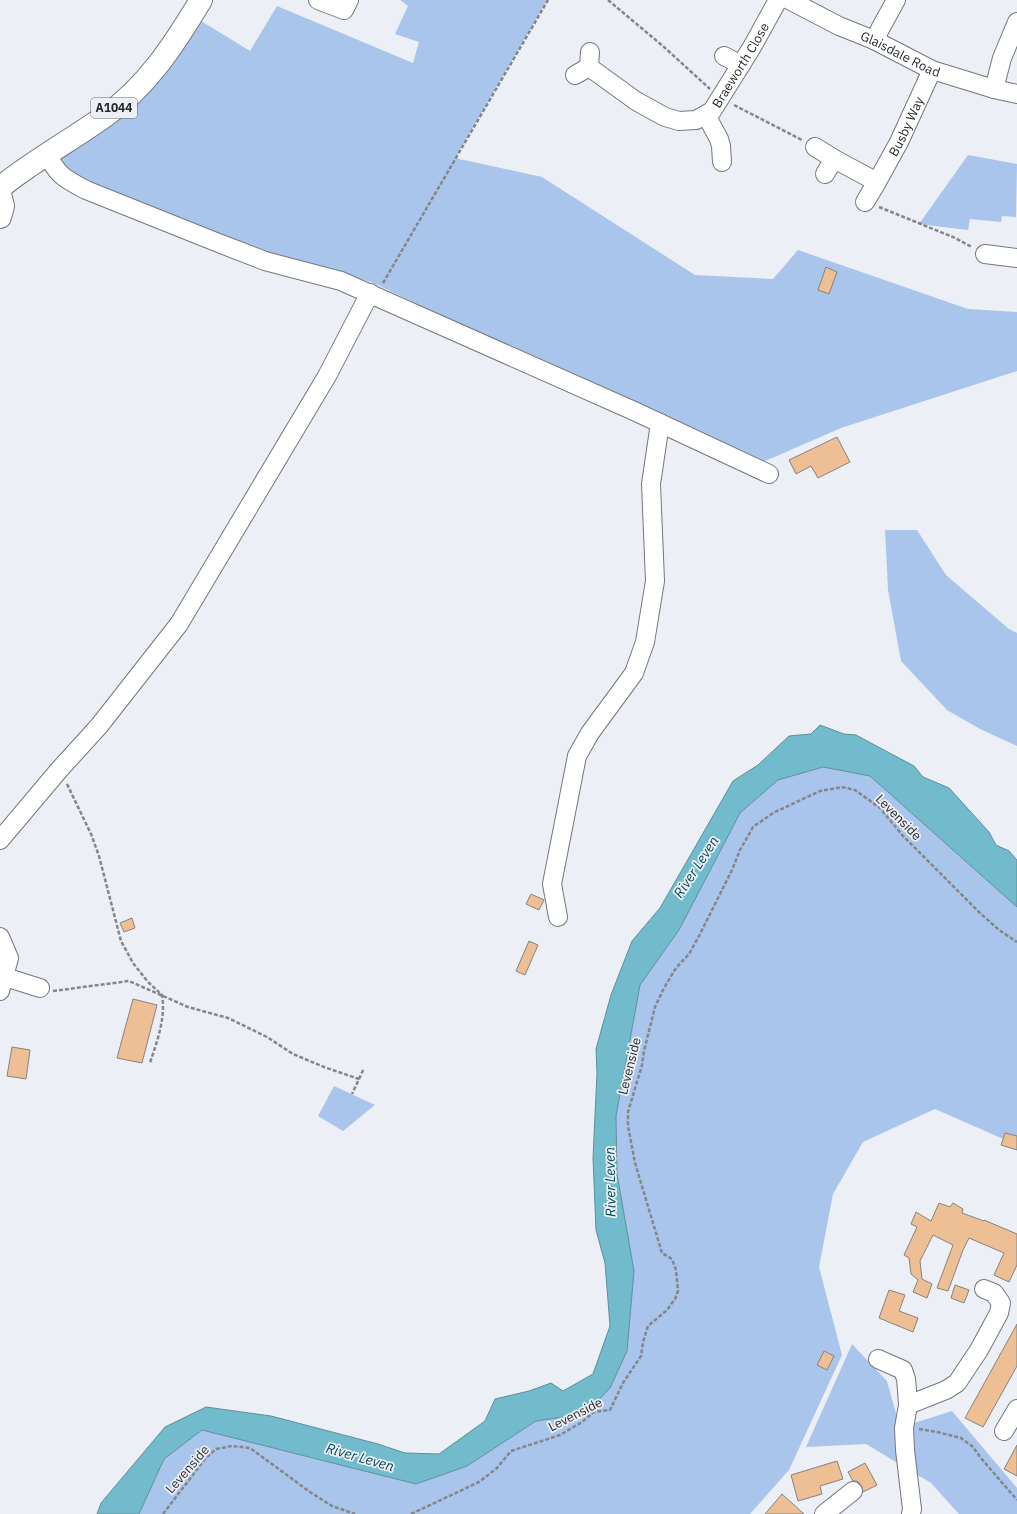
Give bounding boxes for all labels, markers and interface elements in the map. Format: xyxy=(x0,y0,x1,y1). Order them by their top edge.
street label: Braeworth Close xyxy=(708,20,773,111)
street label: Glaisdale Road xyxy=(858,27,942,81)
street label: Busby Way xyxy=(885,93,928,159)
road number: A1044 xyxy=(91,98,137,118)
street label: Levenside xyxy=(872,791,925,844)
water label: River Leven xyxy=(669,833,723,901)
street label: Levenside xyxy=(614,1036,645,1097)
water label: River Leven xyxy=(600,1147,620,1217)
street label: Levenside xyxy=(545,1394,605,1435)
water label: River Leven xyxy=(324,1439,396,1475)
street label: Levenside xyxy=(162,1442,213,1497)

